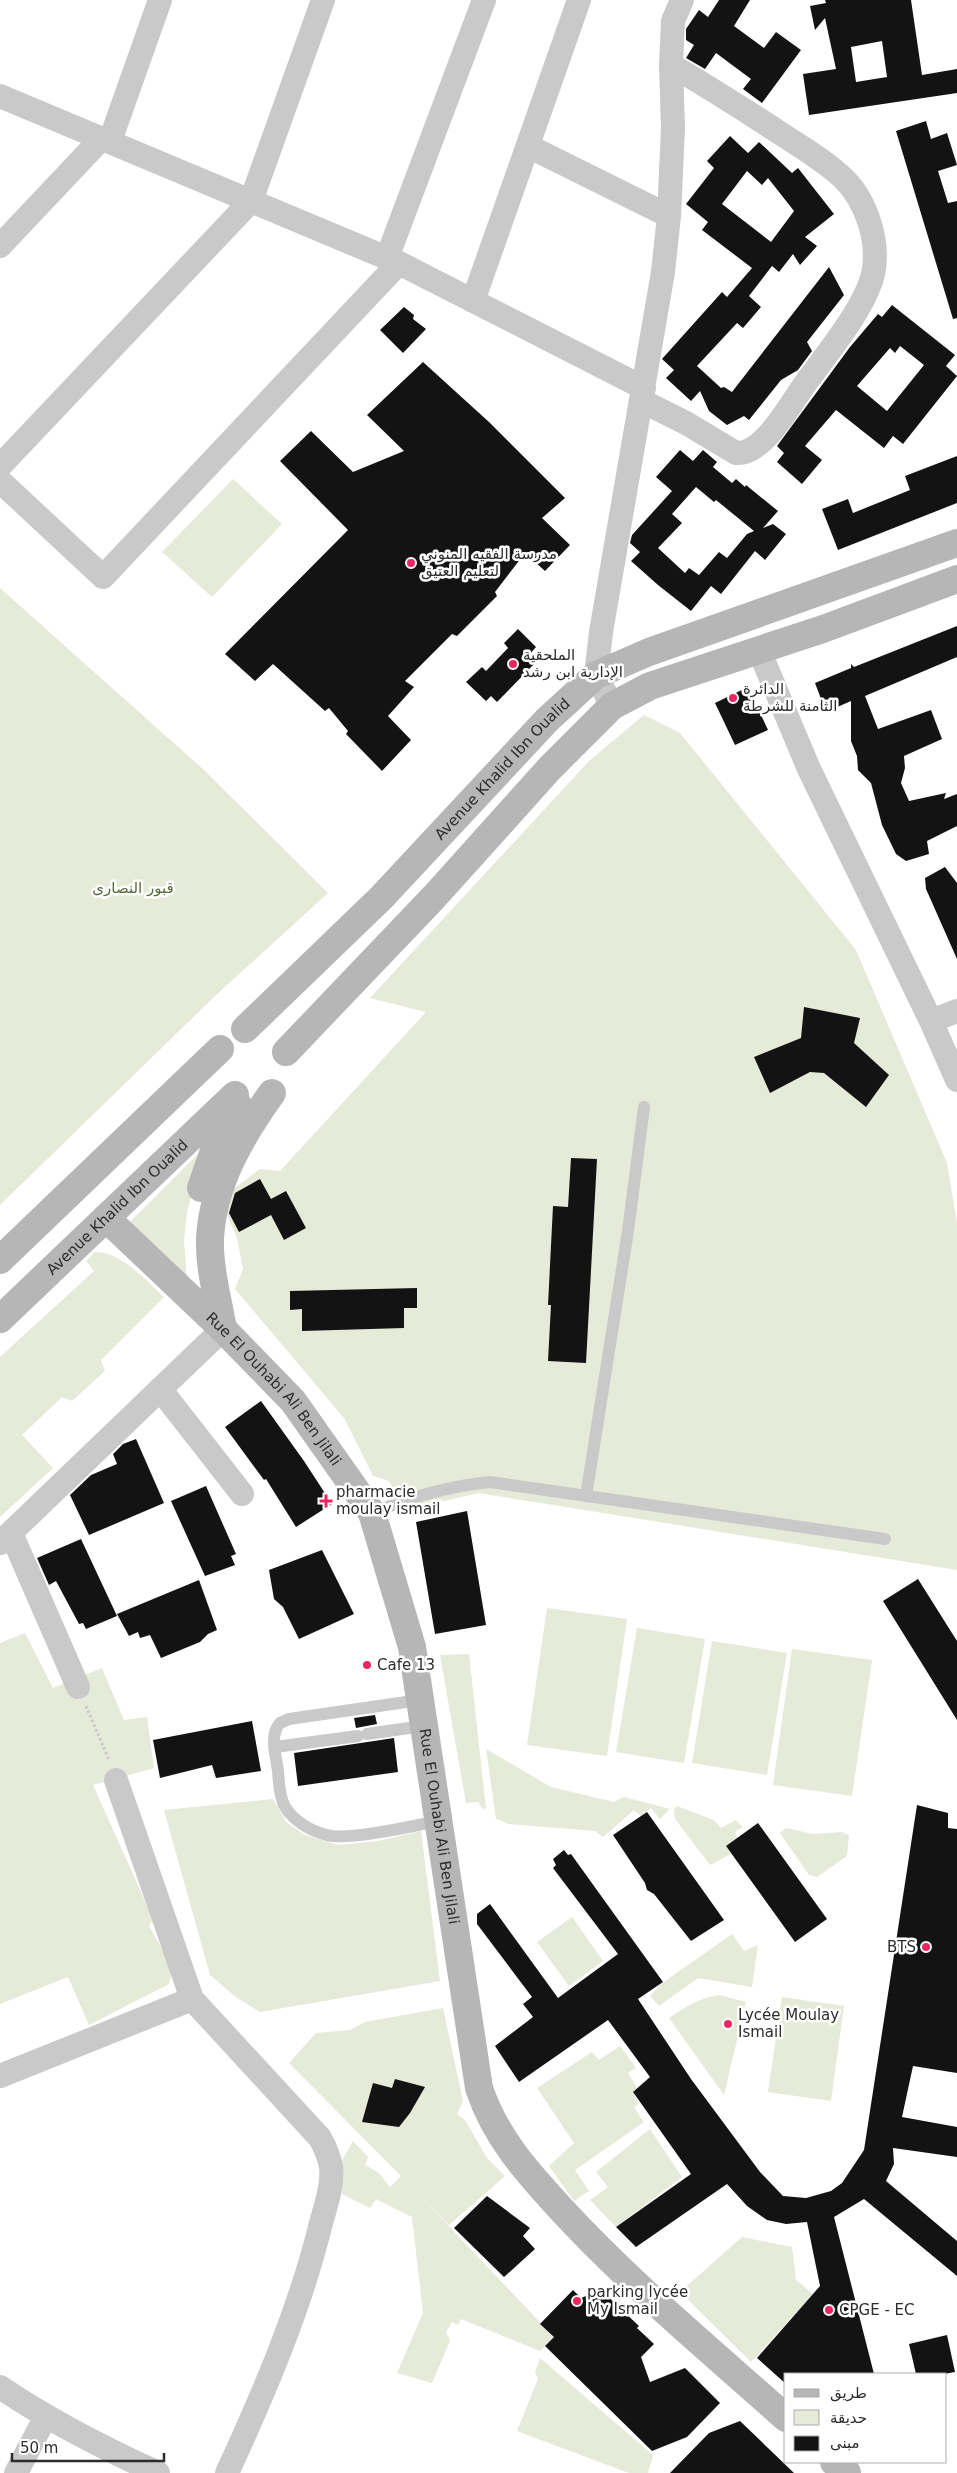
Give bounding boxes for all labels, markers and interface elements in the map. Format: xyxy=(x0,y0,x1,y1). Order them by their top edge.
place label: مدرسة الفقيه المنوني لتعليم العتيق xyxy=(421,545,557,580)
marker: مدرسة الفقيه المنوني لتعليم العتيق xyxy=(405,557,417,569)
place label: الملحقية الإدارية ابن رشد xyxy=(523,646,623,681)
marker: الملحقية الإدارية ابن رشد xyxy=(507,658,519,670)
place label: الدائرة الثامنة للشرطة xyxy=(743,680,837,715)
marker: الدائرة الثامنة للشرطة xyxy=(727,692,739,704)
street label: Avenue Khalid Ibn Oualid xyxy=(431,694,574,843)
park label: قبور النصارى xyxy=(92,879,174,897)
street label: Avenue Khalid Ibn Oualid xyxy=(43,1136,192,1279)
street label: Rue El Ouhabi Ali Ben Jilali xyxy=(202,1309,345,1469)
place label: pharmacie moulay ismail xyxy=(336,1483,440,1518)
marker: pharmacie moulay ismail xyxy=(320,1495,332,1507)
place label: Cafe 13 xyxy=(377,1656,435,1674)
marker: Cafe 13 xyxy=(361,1659,373,1671)
street label: Rue El Ouhabi Ali Ben Jilali xyxy=(415,1727,463,1925)
place label: BTS xyxy=(887,1938,916,1956)
marker: BTS xyxy=(920,1941,932,1953)
place label: Lycée Moulay Ismail xyxy=(738,2006,839,2041)
marker: Lycée Moulay Ismail xyxy=(722,2018,734,2030)
place label: parking lycée My Ismail xyxy=(587,2283,688,2318)
marker: parking lycée My Ismail xyxy=(571,2295,583,2307)
place label: CPGE - EC xyxy=(839,2301,915,2319)
marker: CPGE - EC xyxy=(823,2304,835,2316)
legend xyxy=(784,2373,947,2463)
text: طريق xyxy=(830,2384,867,2402)
text: حديقة xyxy=(830,2409,867,2427)
scale bar xyxy=(12,2430,165,2462)
text: مبنى xyxy=(830,2434,860,2452)
text: 50 m xyxy=(20,2439,58,2457)

